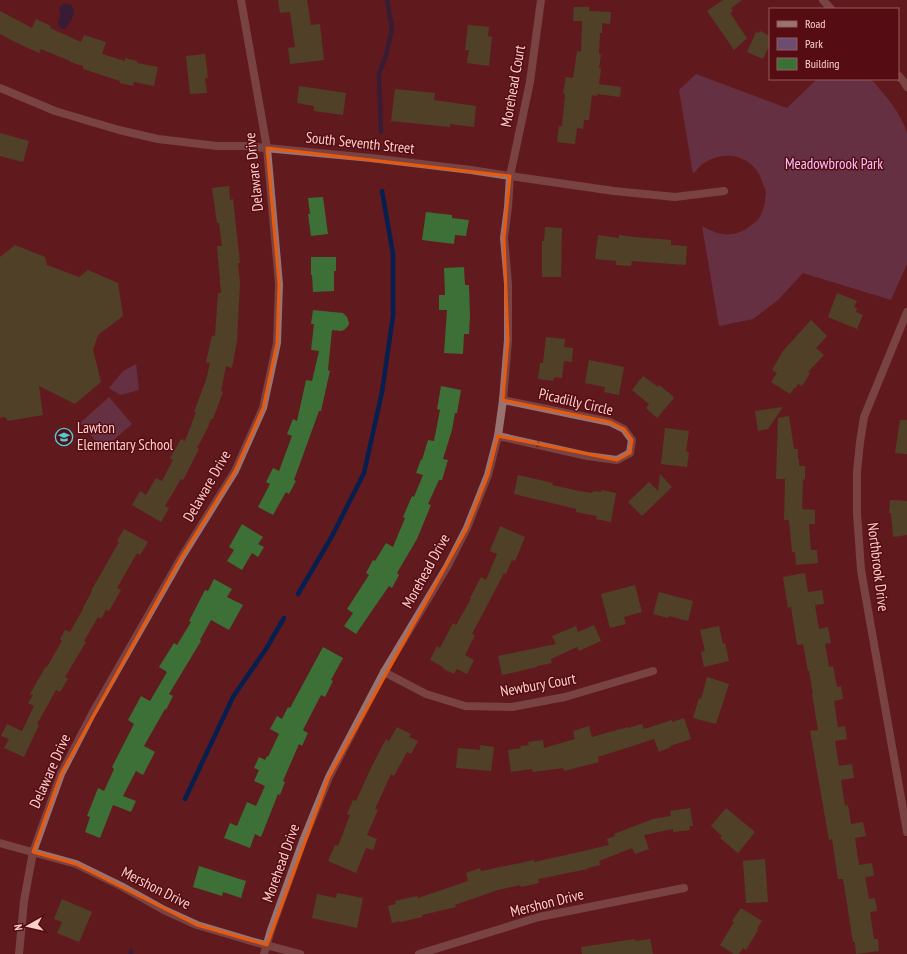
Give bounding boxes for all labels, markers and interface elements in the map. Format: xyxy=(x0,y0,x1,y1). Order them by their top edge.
legend xyxy=(769,8,899,80)
text: Road xyxy=(805,16,825,31)
text: Park xyxy=(805,36,823,51)
street label: Morehead Court xyxy=(496,43,529,128)
text: Building xyxy=(805,56,840,71)
street label: South Seventh Street xyxy=(305,127,415,158)
street label: Delaware Drive xyxy=(240,132,267,212)
park label: Meadowbrook Park xyxy=(785,154,883,173)
street label: Picadilly Circle xyxy=(537,384,615,419)
place label: Lawton Elementary School xyxy=(77,418,174,454)
school or university icon: Lawton Elementary School xyxy=(54,427,74,447)
one-way arrow xyxy=(530,442,542,448)
street label: Delaware Drive xyxy=(179,447,235,525)
street label: Northbrook Drive xyxy=(864,521,893,612)
street label: Morehead Drive xyxy=(397,530,454,611)
street label: Newbury Court xyxy=(499,669,577,701)
street label: Delaware Drive xyxy=(25,731,74,811)
street label: Morehead Drive xyxy=(258,821,303,905)
street label: Mershon Drive xyxy=(118,862,194,913)
street label: Mershon Drive xyxy=(508,884,586,921)
north arrow xyxy=(8,906,48,946)
text: N xyxy=(11,923,25,931)

